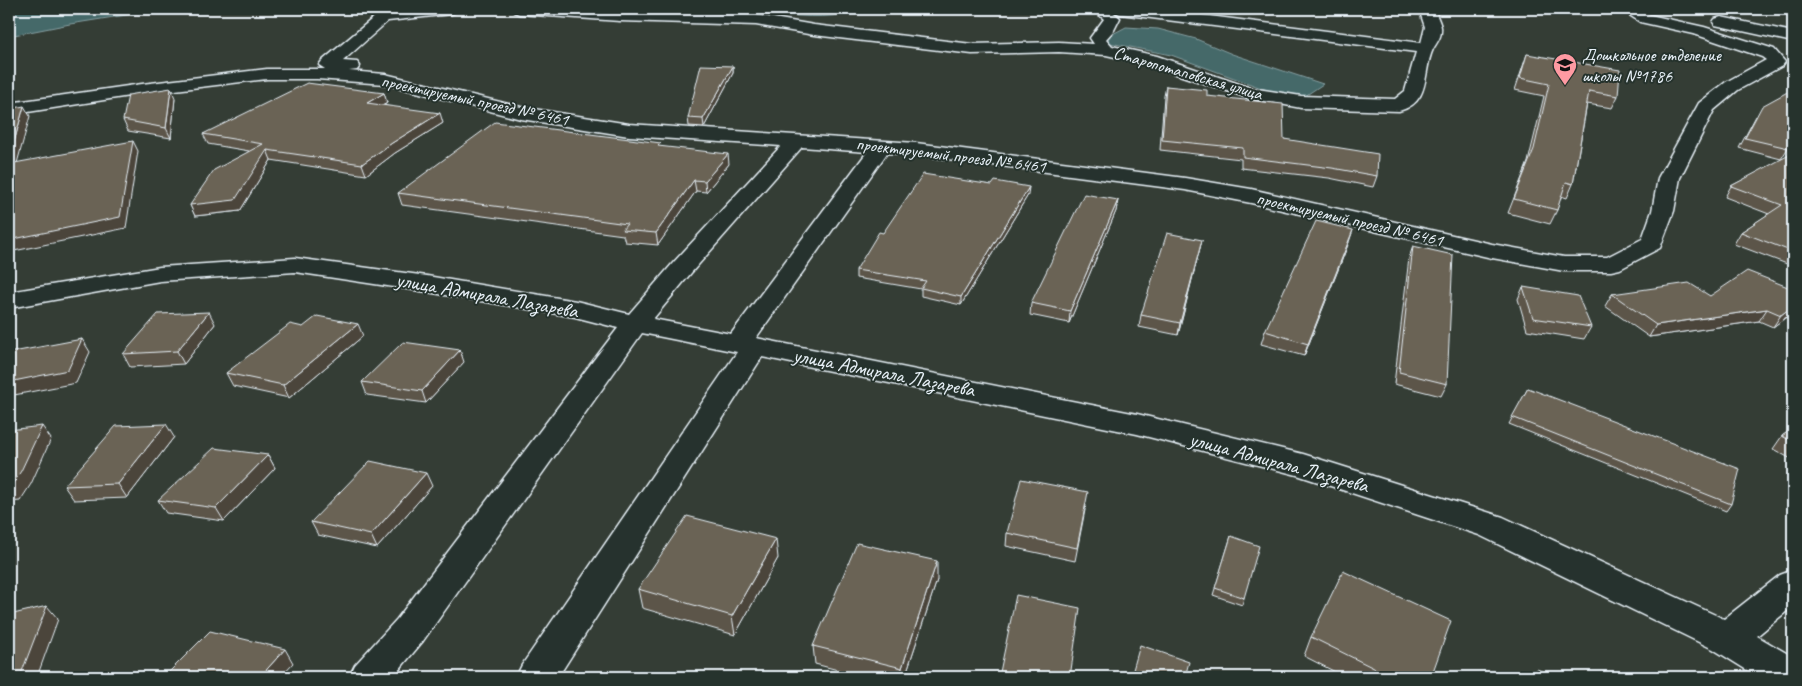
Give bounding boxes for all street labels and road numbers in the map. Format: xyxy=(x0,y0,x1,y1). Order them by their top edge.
street label: Старопотаповская улица xyxy=(1111,41,1266,105)
street label: проектируемый проезд № 6461 xyxy=(379,69,572,131)
street label: проектируемый проезд № 6461 xyxy=(855,132,1048,178)
street label: проектируемый проезд № 6461 xyxy=(1254,187,1446,251)
street label: улица Адмирала Лазарева xyxy=(392,266,582,325)
street label: улица Адмирала Лазарева xyxy=(789,341,979,404)
street label: улица Адмирала Лазарева xyxy=(1185,425,1373,500)

